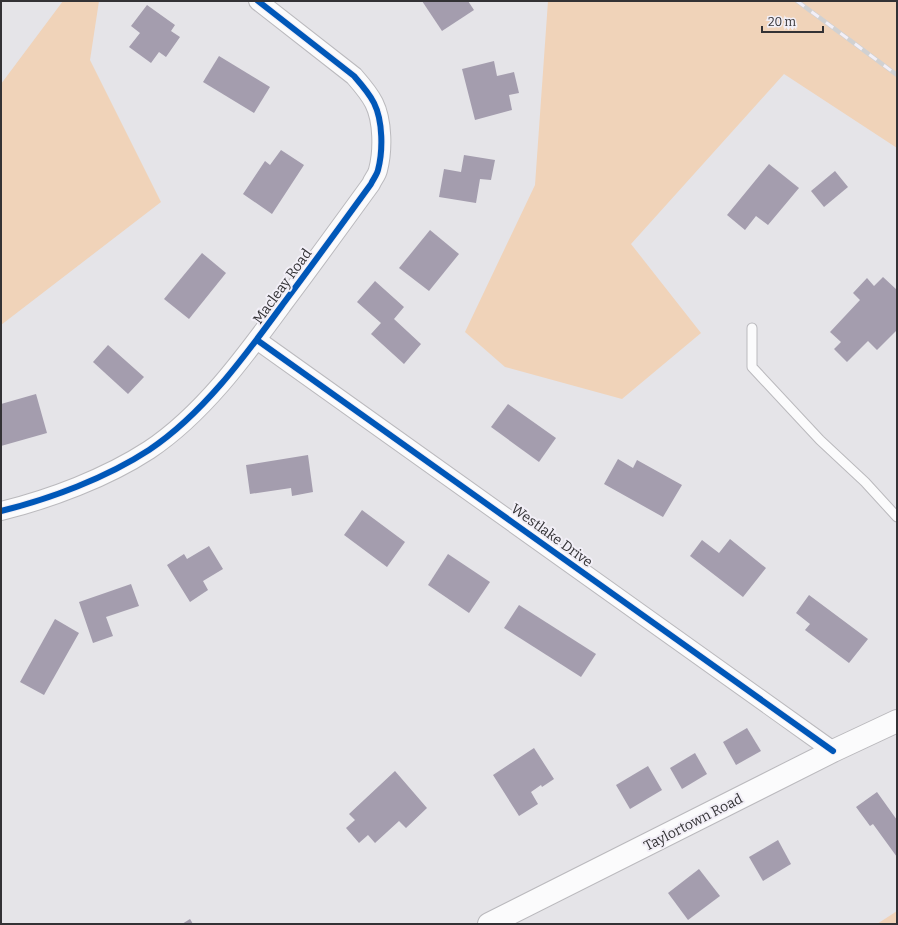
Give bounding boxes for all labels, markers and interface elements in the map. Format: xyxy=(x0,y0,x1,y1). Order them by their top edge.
scale bar xyxy=(762,8,823,34)
text: 20 m xyxy=(768,15,797,29)
street label: Macleay Road xyxy=(249,245,315,327)
street label: Westlake Drive xyxy=(508,500,596,571)
street label: Taylortown Road xyxy=(641,790,745,855)

